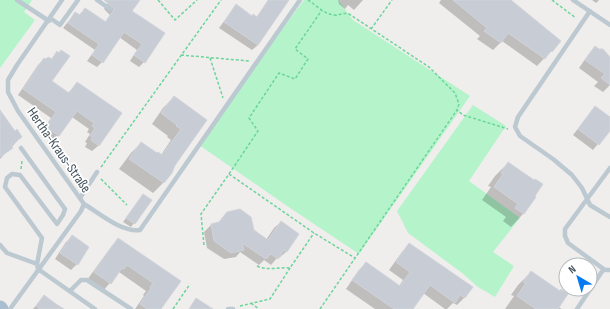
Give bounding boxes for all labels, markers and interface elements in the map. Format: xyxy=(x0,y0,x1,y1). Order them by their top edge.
street label: Hertha-Kraus-Straße xyxy=(23,104,95,196)
north arrow xyxy=(558,257,598,297)
text: N xyxy=(566,263,579,276)

